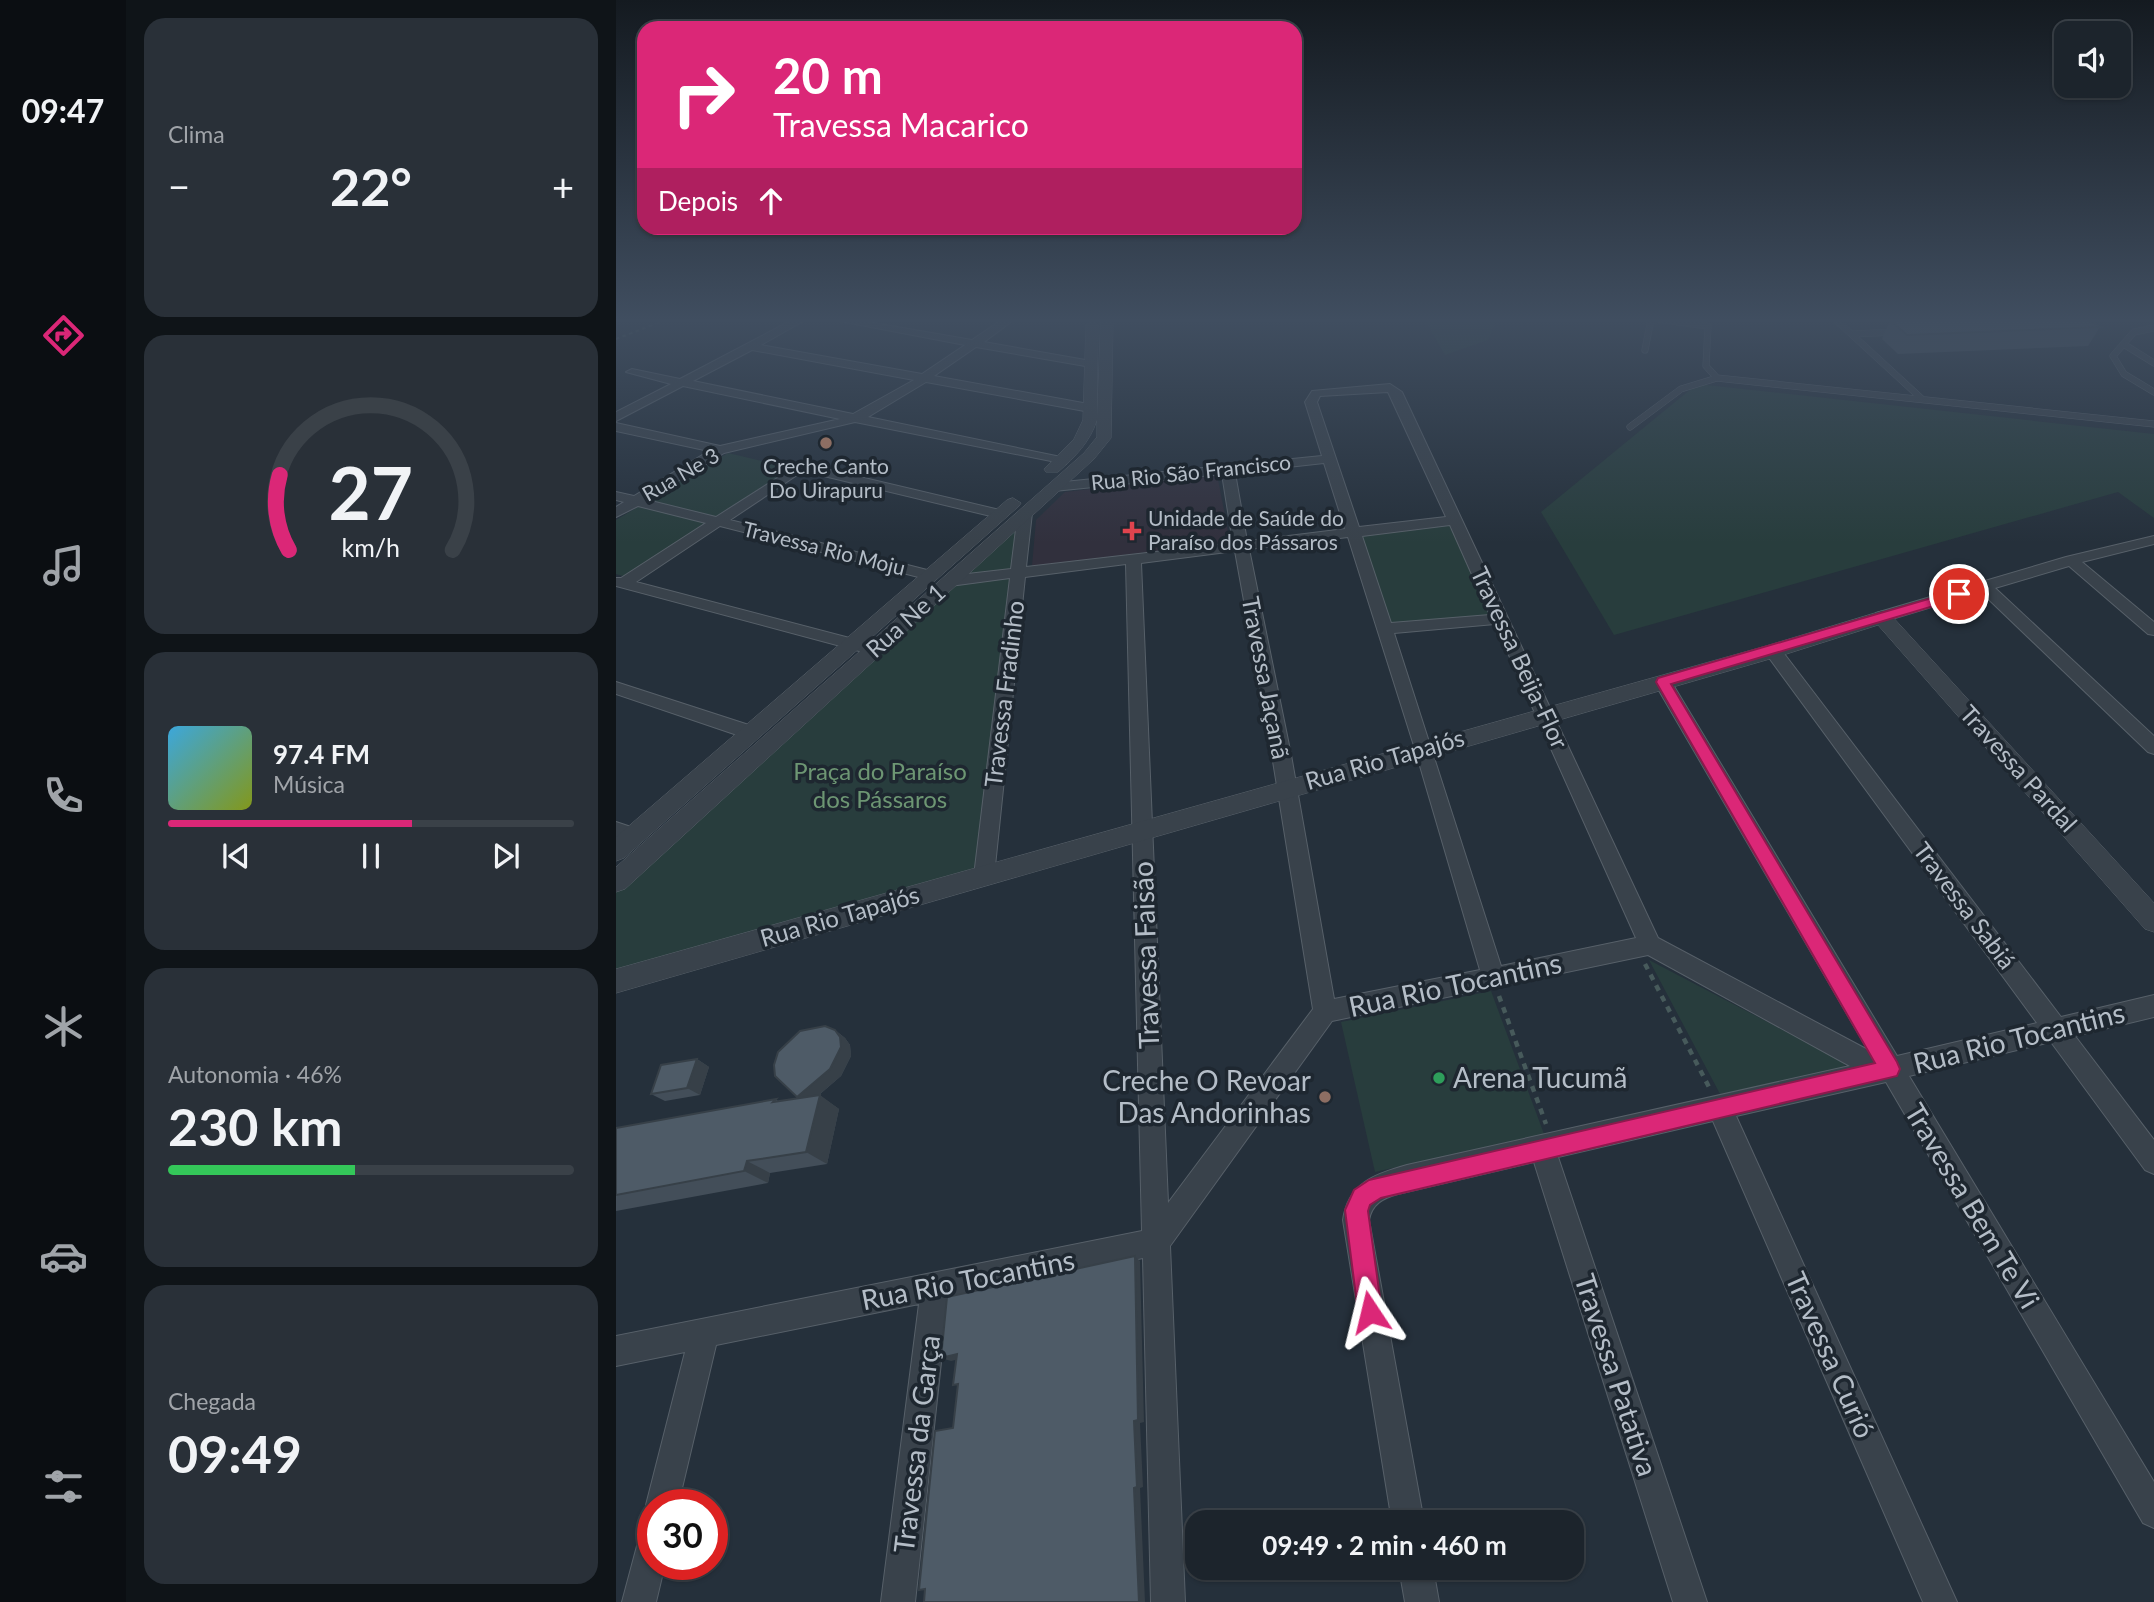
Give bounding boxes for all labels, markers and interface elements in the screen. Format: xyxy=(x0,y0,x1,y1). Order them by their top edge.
map controls xyxy=(2054,21,2131,98)
button: sound xyxy=(2054,21,2131,98)
text: 20 m xyxy=(773,46,883,104)
icon: right xyxy=(658,49,749,140)
text: 09:47 xyxy=(22,91,104,130)
text: Travessa Macarico xyxy=(773,105,1029,144)
text: Clima xyxy=(168,120,225,148)
text: 22° xyxy=(330,155,412,217)
text: − xyxy=(168,163,190,209)
text: + xyxy=(552,163,574,209)
icon: ahead xyxy=(752,182,790,220)
text: Depois xyxy=(658,185,738,217)
icon: directions xyxy=(39,311,88,360)
marker: Creche Canto Do Uirapuru xyxy=(818,435,834,451)
street label: Rua Ne 3 xyxy=(637,442,723,506)
text: 27 xyxy=(329,449,413,537)
street label: Rua Rio São Francisco xyxy=(1090,449,1292,494)
place label: Creche Canto Do Uirapuru xyxy=(763,453,889,502)
place label: Unidade de Saúde do Paraíso dos Pássaros xyxy=(1148,505,1344,554)
street label: Travessa Rio Moju xyxy=(741,515,908,580)
marker: Unidade de Saúde do Paraíso dos Pássaros xyxy=(1122,521,1142,541)
text: km/h xyxy=(342,532,400,562)
icon: music xyxy=(39,541,88,590)
street label: Travessa Beija-Flor xyxy=(1466,562,1575,753)
pin xyxy=(1929,564,1989,624)
icon: arrive xyxy=(1940,575,1978,613)
street label: Rua Ne 1 xyxy=(859,577,951,663)
street label: Travessa Jaçanã xyxy=(1237,594,1296,761)
street label: Travessa Fradinho xyxy=(978,599,1029,789)
street label: Travessa Pardal xyxy=(1955,699,2084,837)
street label: Rua Rio Tapajós xyxy=(1302,722,1467,795)
text: 97.4 FM xyxy=(273,738,370,770)
park label: Praça do Paraíso dos Pássaros xyxy=(793,756,967,813)
text: Música xyxy=(273,770,345,798)
icon: phone xyxy=(39,771,88,820)
street label: Travessa Sabiá xyxy=(1908,836,2022,974)
icon: previous xyxy=(217,837,255,875)
icon: pause xyxy=(352,837,390,875)
icon: next xyxy=(487,837,525,875)
street label: Travessa Faisão xyxy=(1125,861,1165,1049)
street label: Rua Rio Tapajós xyxy=(757,879,922,952)
street label: Rua Rio Tocantins xyxy=(1345,945,1564,1023)
street label: Rua Rio Tocantins xyxy=(1910,994,2128,1080)
icon: climate xyxy=(39,1002,88,1051)
text: Autonomia · 46% xyxy=(168,1060,342,1088)
place label: Arena Tucumã xyxy=(1453,1060,1627,1094)
place label: Creche O Revoar Das Andorinhas xyxy=(1102,1063,1311,1129)
marker: Arena Tucumã xyxy=(1431,1070,1447,1086)
marker: Creche O Revoar Das Andorinhas xyxy=(1317,1089,1333,1105)
text: 230 km xyxy=(168,1095,342,1157)
street label: Travessa Bem Te Vi xyxy=(1898,1097,2047,1314)
icon: car xyxy=(39,1232,88,1281)
street label: Rua Rio Tocantins xyxy=(858,1242,1077,1316)
street label: Travessa Curió xyxy=(1779,1266,1883,1443)
street label: Travessa Patativa xyxy=(1568,1269,1666,1480)
position arrow xyxy=(1333,1275,1407,1349)
street label: Travessa da Garça xyxy=(886,1333,946,1555)
text: Chegada xyxy=(168,1387,256,1415)
text: 09:49 xyxy=(168,1422,302,1484)
icon: filters xyxy=(39,1462,88,1511)
speed limit sign: 30 xyxy=(637,1489,728,1580)
text: 09:49 · 2 min · 460 m xyxy=(1262,1529,1507,1561)

